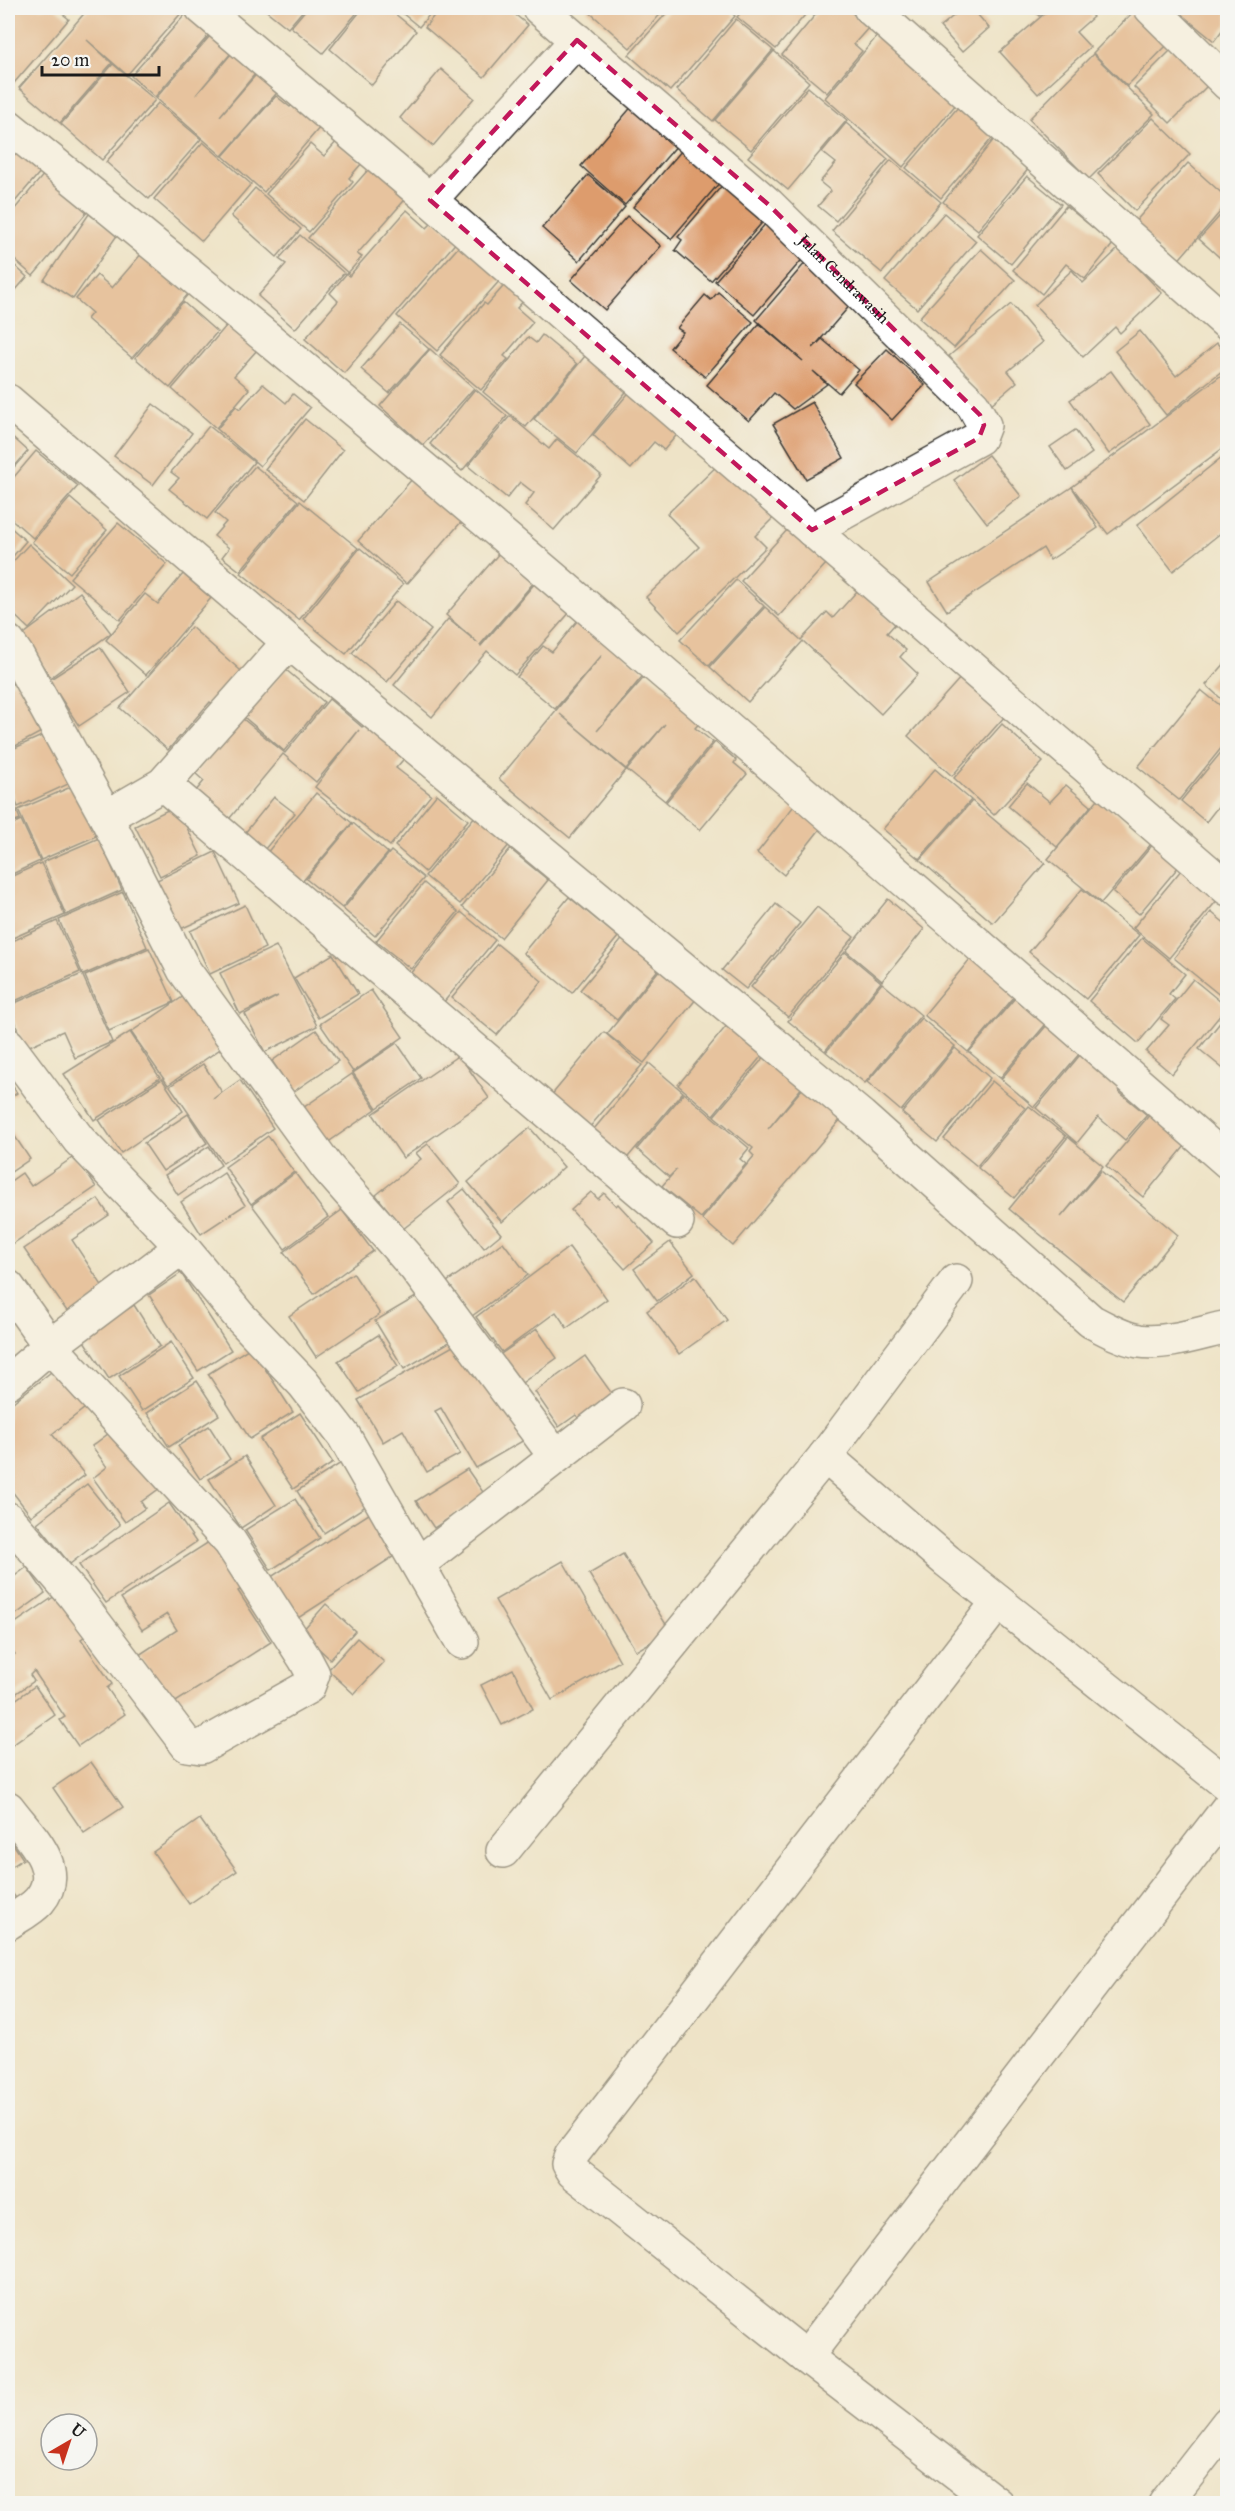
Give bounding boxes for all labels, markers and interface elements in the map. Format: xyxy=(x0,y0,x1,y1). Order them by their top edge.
scale bar xyxy=(42,39,159,77)
text: 20 m xyxy=(51,49,89,71)
street label: Jalan Cendrawasih xyxy=(792,229,893,328)
north arrow xyxy=(39,2412,99,2472)
text: U xyxy=(67,2419,89,2442)

